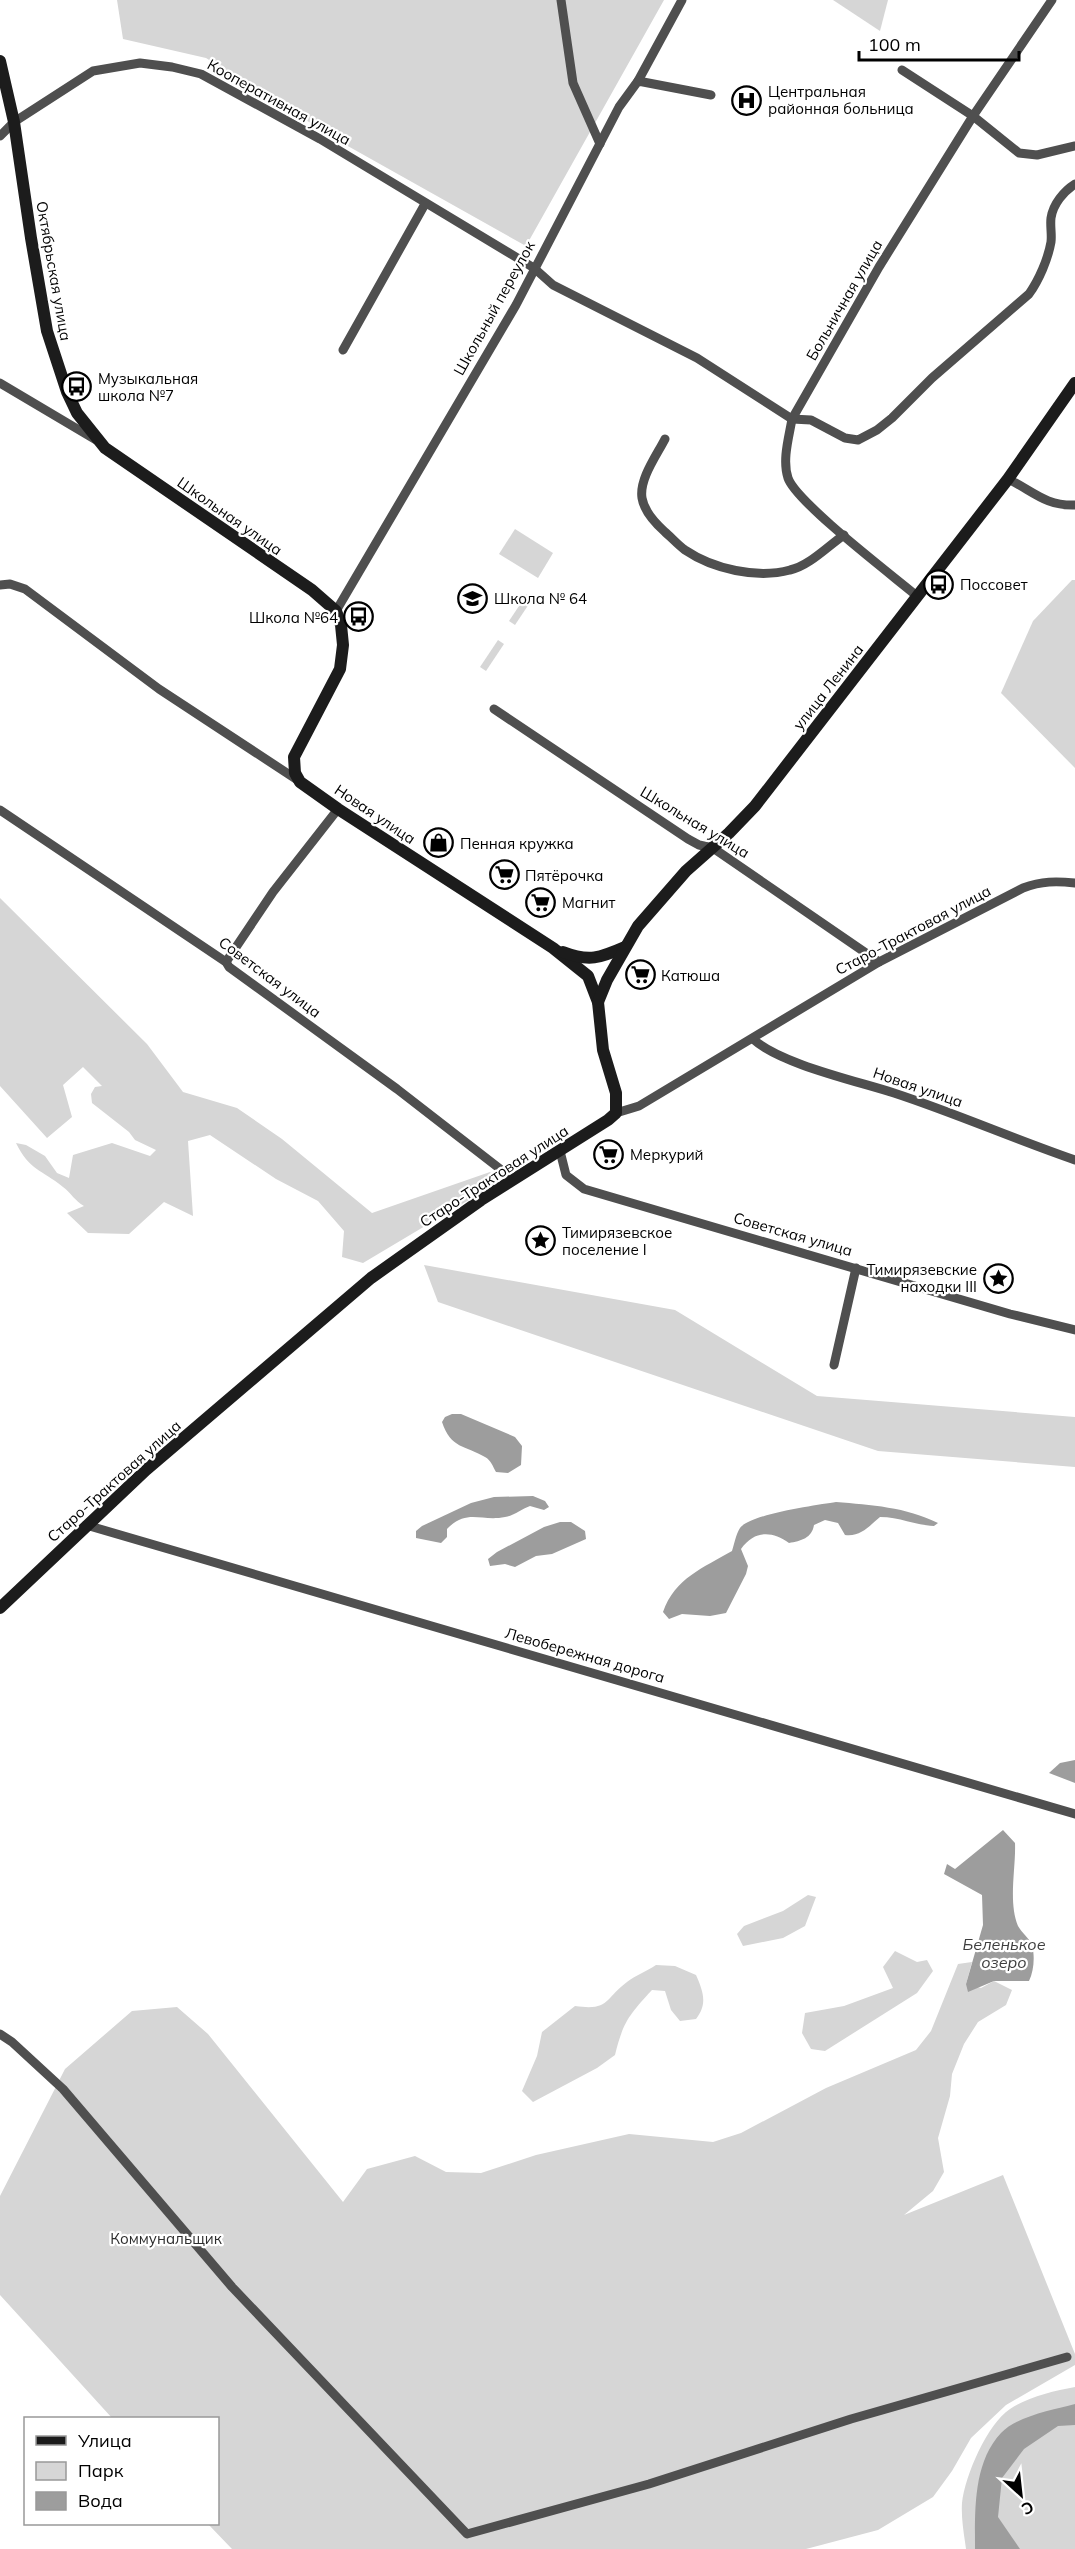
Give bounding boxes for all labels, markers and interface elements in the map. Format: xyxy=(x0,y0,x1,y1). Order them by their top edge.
scale bar xyxy=(859,24,1020,62)
text: 100 m xyxy=(868,33,921,56)
street label: Кооперативная улица xyxy=(204,55,354,149)
place label: Центральная районная больница xyxy=(768,82,914,118)
hospital icon: Центральная районная больница xyxy=(731,84,763,116)
street label: Октябрьская улица xyxy=(32,200,76,342)
street label: Больничная улица xyxy=(802,236,886,364)
street label: Школьный переулок xyxy=(449,237,539,379)
place label: Музыкальная школа №7 xyxy=(98,369,198,405)
bus stop icon: Музыкальная школа №7 xyxy=(61,371,93,403)
street label: Школьная улица xyxy=(174,473,286,559)
bus stop icon: Поссовет xyxy=(923,568,955,600)
place label: Поссовет xyxy=(960,575,1028,594)
school or university icon: Школа № 64 xyxy=(457,582,489,614)
place label: Школа № 64 xyxy=(494,589,587,608)
bus stop icon: Школа №64 xyxy=(343,601,375,633)
place label: Школа №64 xyxy=(249,608,338,627)
street label: улица Ленина xyxy=(789,640,867,734)
street label: Новая улица xyxy=(331,780,419,848)
street label: Школьная улица xyxy=(637,782,753,862)
shop icon: Пенная кружка xyxy=(423,827,455,859)
place label: Пенная кружка xyxy=(460,834,574,853)
supermarket icon: Пятёрочка xyxy=(488,859,520,891)
place label: Пятёрочка xyxy=(525,866,603,885)
street label: Старо-Трактовая улица xyxy=(832,881,994,979)
supermarket icon: Магнит xyxy=(525,886,557,918)
place label: Магнит xyxy=(562,893,616,912)
street label: Советская улица xyxy=(215,932,325,1022)
supermarket icon: Катюша xyxy=(624,959,656,991)
place label: Катюша xyxy=(661,966,720,985)
street label: Новая улица xyxy=(871,1063,965,1111)
street label: Старо-Трактовая улица xyxy=(416,1121,572,1231)
supermarket icon: Меркурий xyxy=(593,1138,625,1170)
place label: Меркурий xyxy=(630,1145,704,1164)
street label: Советская улица xyxy=(731,1208,855,1260)
place label: Тимирязевское поселение I xyxy=(562,1223,672,1259)
place icon: Тимирязевское поселение I xyxy=(525,1225,557,1257)
place label: Тимирязевские находки III xyxy=(867,1260,977,1296)
place icon: Тимирязевские находки III xyxy=(982,1262,1014,1294)
street label: Старо-Трактовая улица xyxy=(43,1416,185,1546)
street label: Левобережная дорога xyxy=(503,1623,667,1687)
water label: Беленькое озеро xyxy=(962,1934,1046,1972)
park label: Коммунальщик xyxy=(110,2229,223,2248)
legend xyxy=(24,2417,219,2525)
text: Улица xyxy=(77,2429,132,2452)
text: Парк xyxy=(78,2459,124,2482)
north arrow xyxy=(991,2465,1051,2525)
text: Вода xyxy=(78,2489,123,2512)
text: С xyxy=(1018,2497,1037,2520)

